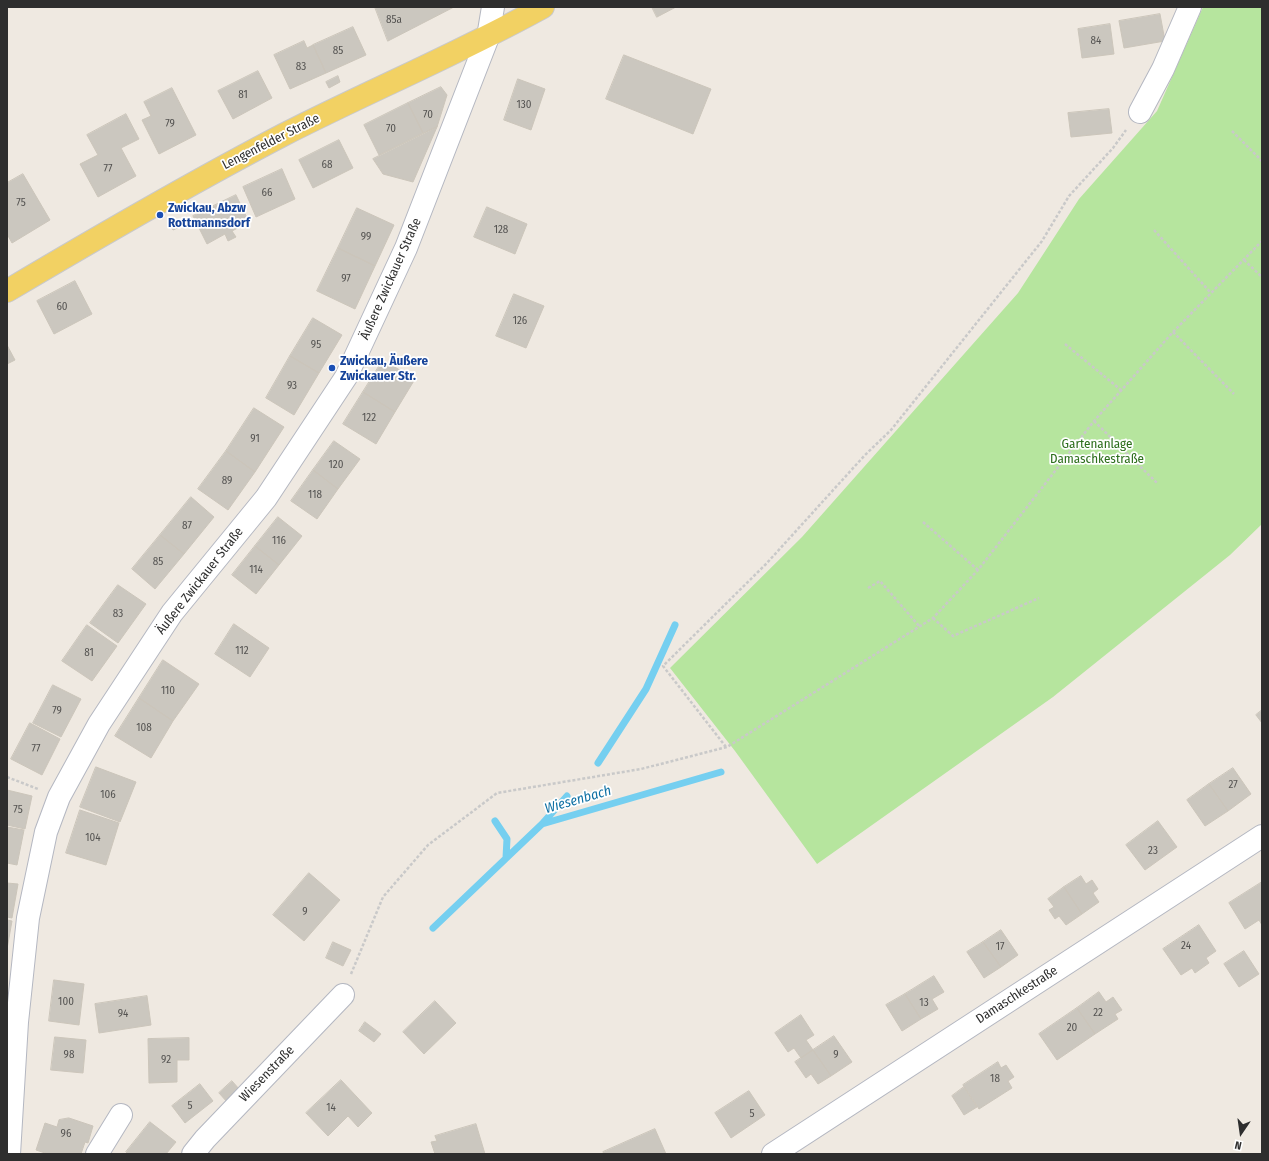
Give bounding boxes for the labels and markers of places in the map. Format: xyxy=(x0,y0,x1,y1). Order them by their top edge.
place label: Zwickau, Abzw Rottmannsdorf xyxy=(168,200,250,231)
marker: Zwickau, Abzw Rottmannsdorf xyxy=(155,210,165,220)
place label: Zwickau, Äußere Zwickauer Str. xyxy=(340,353,428,384)
marker: Zwickau, Äußere Zwickauer Str. xyxy=(327,363,337,373)

